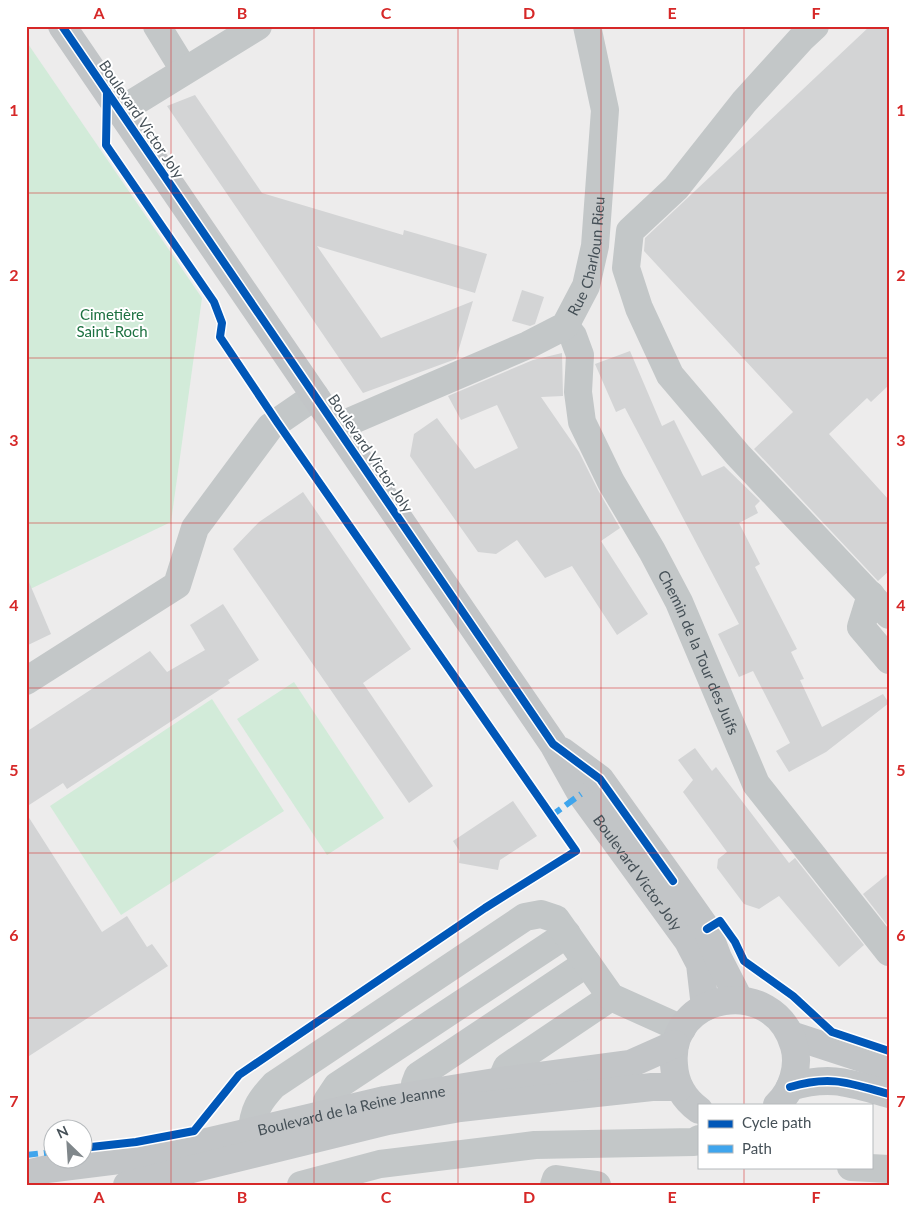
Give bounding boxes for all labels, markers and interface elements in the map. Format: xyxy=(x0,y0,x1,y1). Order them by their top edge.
text: A xyxy=(92,3,105,22)
text: B xyxy=(237,3,247,22)
text: C xyxy=(381,3,392,22)
text: D xyxy=(523,3,535,22)
text: E xyxy=(667,3,677,22)
text: F xyxy=(811,3,821,22)
street label: Boulevard Victor Joly xyxy=(96,56,188,182)
text: 1 xyxy=(9,100,19,119)
text: 1 xyxy=(896,100,906,119)
street label: Rue Charloun Rieu xyxy=(563,196,608,318)
text: 2 xyxy=(9,265,19,284)
text: 2 xyxy=(896,265,906,284)
park label: Cimetière Saint-Roch xyxy=(76,305,148,340)
street label: Boulevard Victor Joly xyxy=(325,390,417,516)
text: 3 xyxy=(9,430,19,449)
text: 3 xyxy=(896,430,906,449)
street label: Chemin de la Tour des Juifs xyxy=(655,567,743,737)
text: 4 xyxy=(9,595,19,614)
text: 4 xyxy=(896,595,906,614)
text: 5 xyxy=(9,760,19,779)
text: 5 xyxy=(896,760,906,779)
street label: Boulevard Victor Joly xyxy=(590,811,686,934)
text: 6 xyxy=(9,925,19,944)
text: 6 xyxy=(896,925,906,944)
street label: Boulevard de la Reine Jeanne xyxy=(256,1081,447,1139)
text: 7 xyxy=(9,1091,19,1110)
text: 7 xyxy=(896,1091,906,1110)
legend xyxy=(698,1104,872,1168)
text: Cycle path xyxy=(742,1113,811,1131)
north arrow xyxy=(42,1118,92,1168)
text: N xyxy=(54,1122,71,1142)
text: Path xyxy=(742,1139,772,1157)
text: A xyxy=(92,1187,105,1206)
text: B xyxy=(237,1187,247,1206)
text: C xyxy=(381,1187,392,1206)
text: D xyxy=(523,1187,535,1206)
text: E xyxy=(667,1187,677,1206)
text: F xyxy=(811,1187,821,1206)

